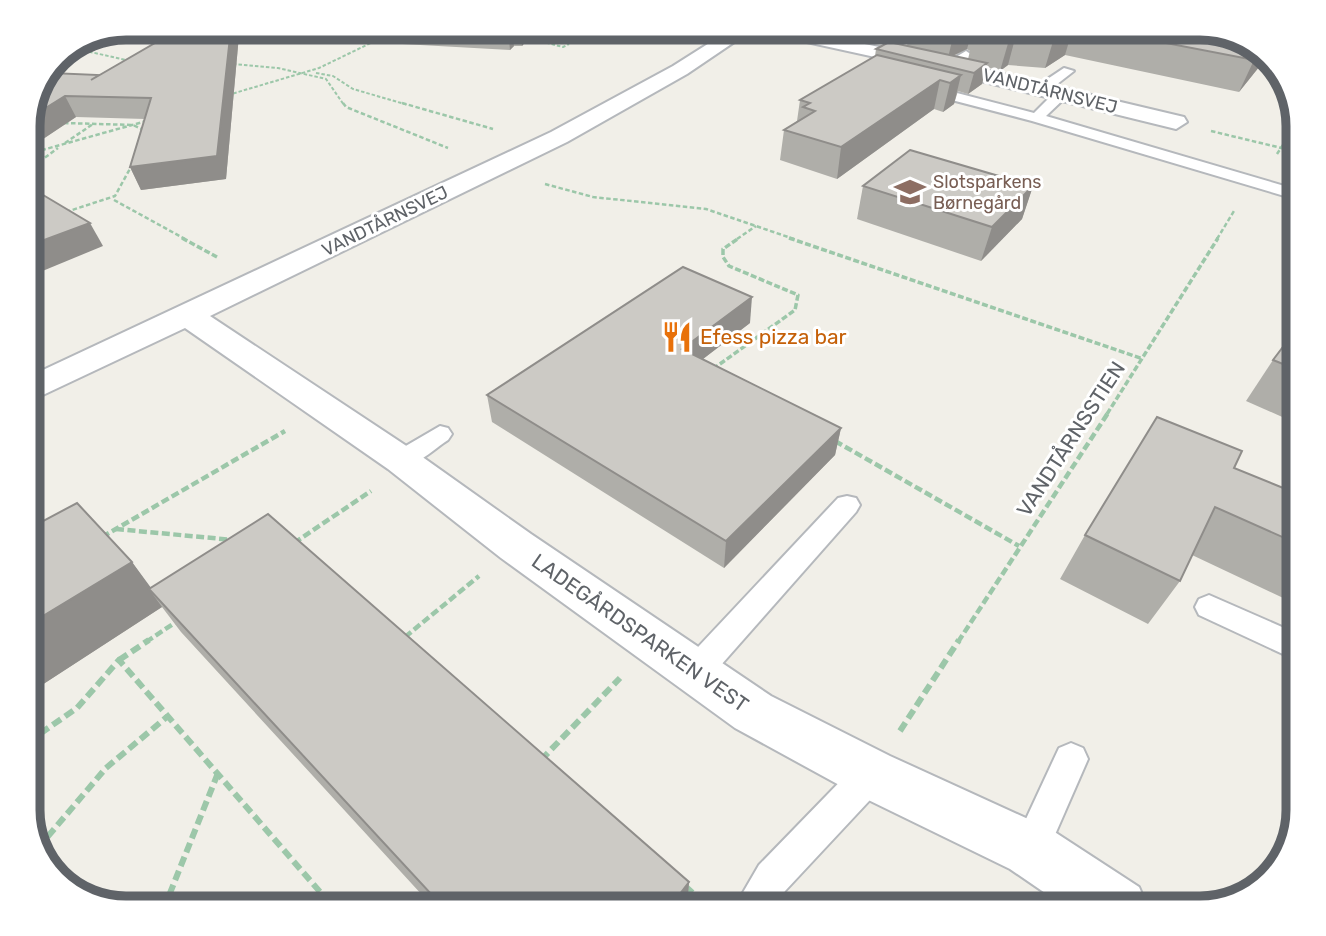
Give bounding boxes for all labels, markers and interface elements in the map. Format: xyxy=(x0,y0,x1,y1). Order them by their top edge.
street label: VANDTÅRNSVEJ xyxy=(980,64,1120,118)
place label: Slotsparkens Børnegård xyxy=(933,171,1042,214)
school or university icon: Slotsparkens Børnegård xyxy=(893,175,927,209)
street label: VANDTÅRNSVEJ xyxy=(318,181,452,261)
restaurant icon: Efess pizza bar xyxy=(660,320,694,354)
place label: Efess pizza bar xyxy=(700,324,847,349)
street label: VANDTÅRNSSTIEN xyxy=(1011,357,1130,521)
street label: LADEGÅRDSPARKEN VEST xyxy=(527,548,753,717)

